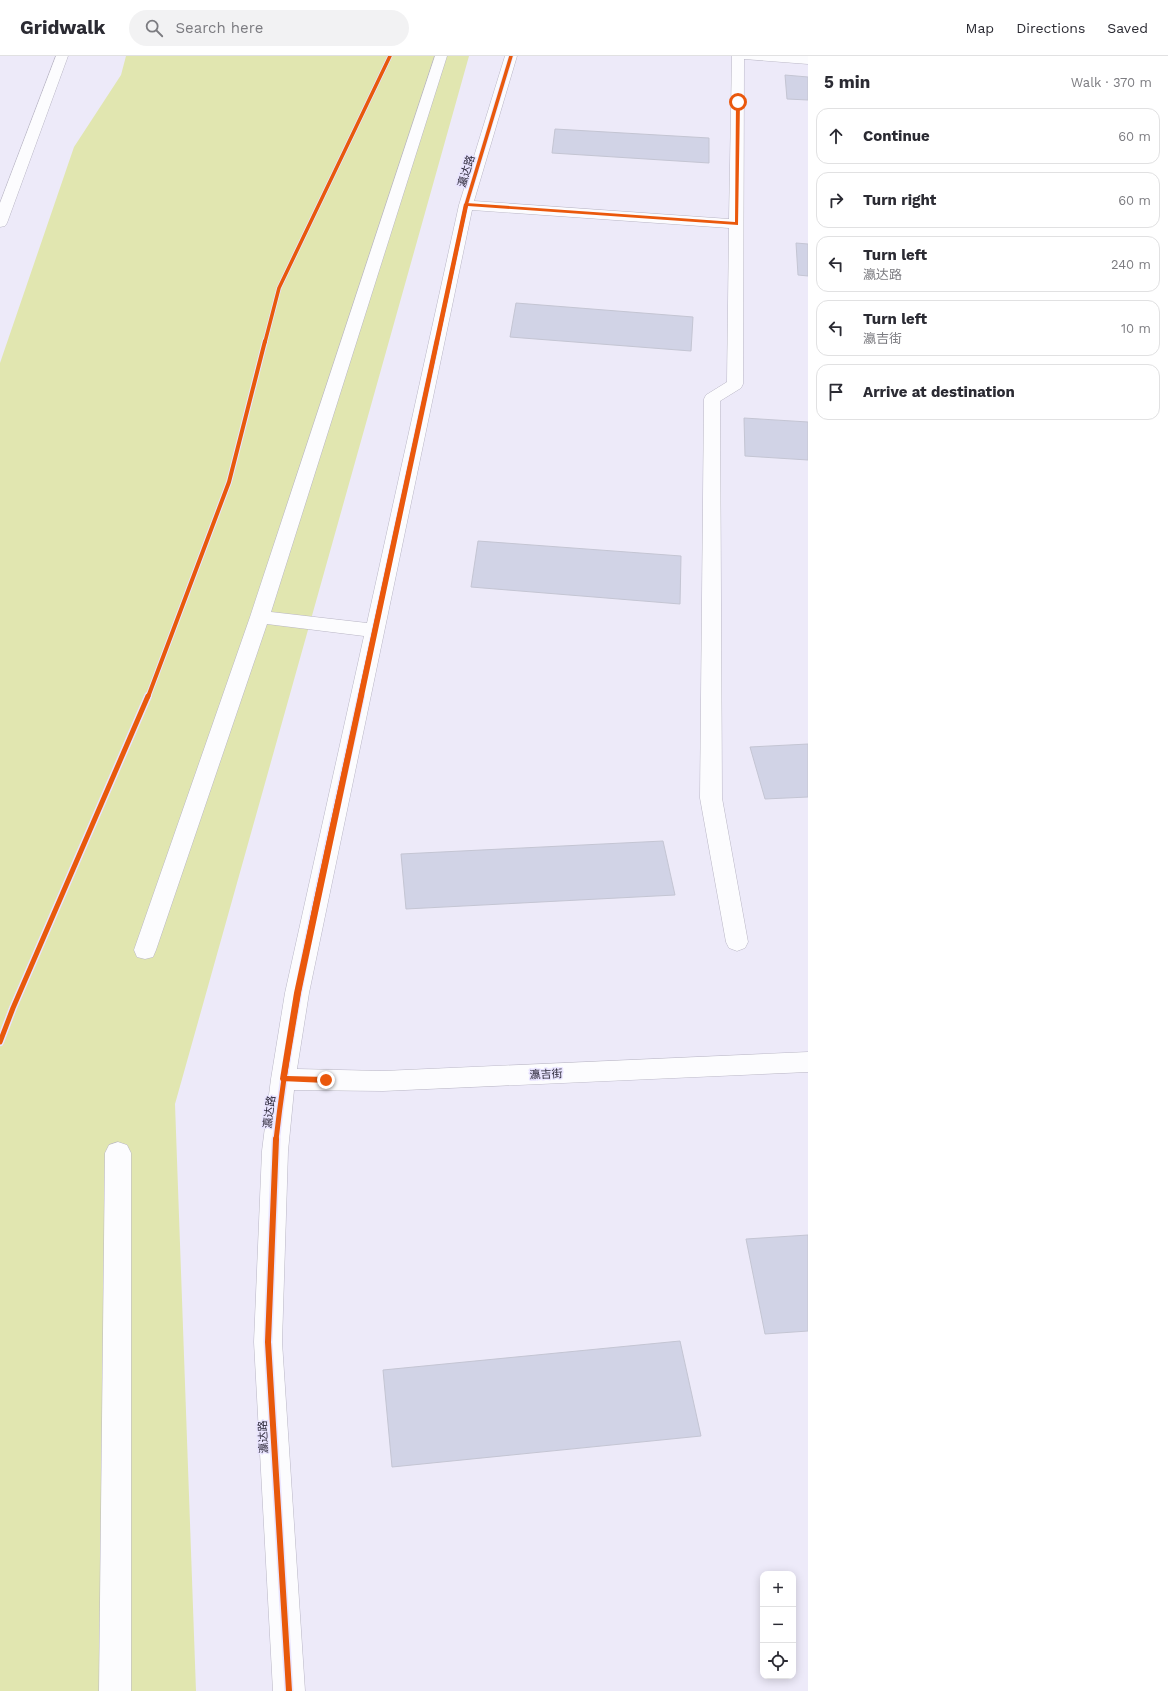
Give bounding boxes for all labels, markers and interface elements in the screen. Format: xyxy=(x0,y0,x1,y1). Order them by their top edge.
search box xyxy=(129,10,409,46)
text: Gridwalk xyxy=(20,16,105,39)
icon: search xyxy=(143,17,165,39)
text: Search here xyxy=(175,19,263,37)
text: Map xyxy=(966,20,994,36)
text: Directions xyxy=(1016,20,1085,36)
text: Saved xyxy=(1107,20,1148,36)
text: 5 min xyxy=(824,72,870,92)
text: Walk · 370 m xyxy=(1071,75,1152,90)
route start xyxy=(729,93,747,111)
icon: ahead xyxy=(825,125,847,147)
text: Continue xyxy=(863,127,930,145)
text: 60 m xyxy=(1118,129,1151,144)
street label: 瀛达路 xyxy=(455,153,478,189)
icon: right xyxy=(825,189,847,211)
text: Turn right xyxy=(863,191,936,209)
text: 60 m xyxy=(1118,193,1151,208)
text: Turn left xyxy=(863,246,927,264)
icon: left xyxy=(825,253,847,275)
text: 240 m xyxy=(1111,257,1151,272)
text: 瀛达路 xyxy=(863,267,902,282)
text: Turn left xyxy=(863,310,927,328)
icon: left xyxy=(825,317,847,339)
text: 10 m xyxy=(1121,321,1151,336)
text: 瀛吉街 xyxy=(863,331,902,346)
icon: arrive xyxy=(825,381,847,403)
text: Arrive at destination xyxy=(863,383,1015,401)
street label: 瀛吉街 xyxy=(529,1067,563,1082)
route end xyxy=(317,1071,335,1089)
street label: 瀛达路 xyxy=(261,1095,278,1129)
street label: 瀛达路 xyxy=(256,1420,271,1454)
map controls xyxy=(760,1571,796,1679)
button: + xyxy=(760,1571,796,1607)
button: − xyxy=(760,1607,796,1643)
button: locate xyxy=(760,1643,796,1679)

